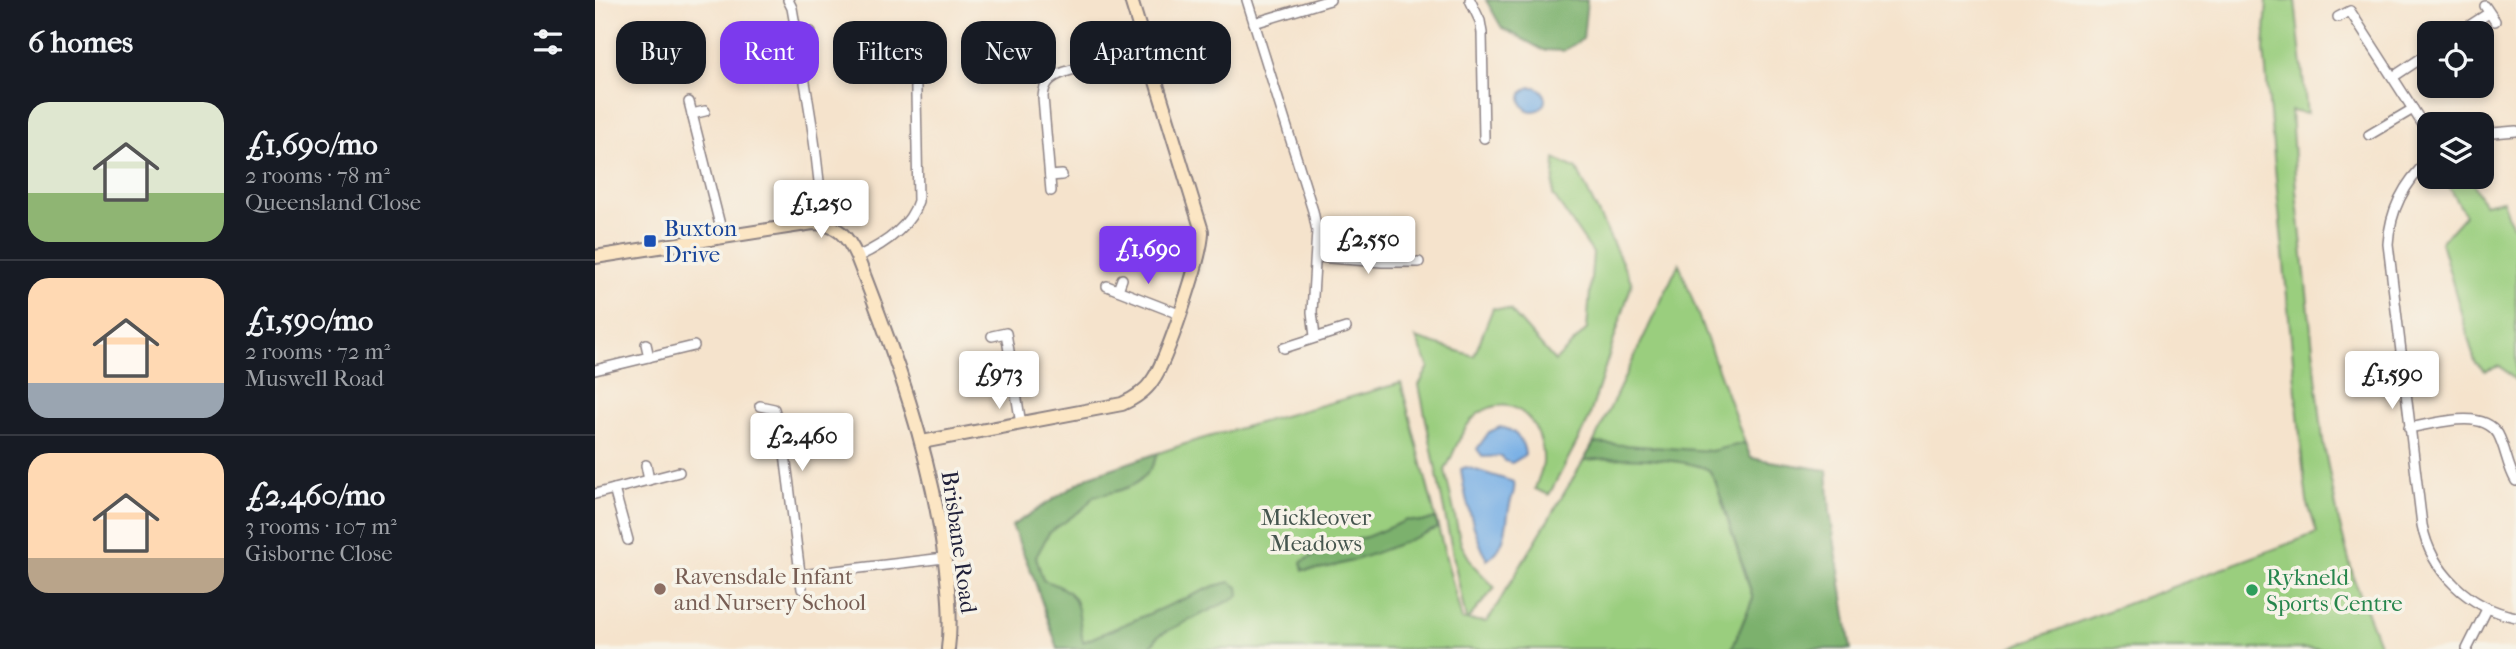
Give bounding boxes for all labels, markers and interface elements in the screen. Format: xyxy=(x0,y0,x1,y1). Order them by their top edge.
chip: Buy xyxy=(616,21,706,84)
chip: Rent xyxy=(720,21,819,84)
chip: Filters xyxy=(833,21,947,84)
chip: New xyxy=(961,21,1056,84)
chip: Apartment xyxy=(1070,21,1231,84)
map controls xyxy=(2417,21,2494,189)
button: locate xyxy=(2417,21,2494,98)
icon: filters xyxy=(529,23,567,61)
text: 6 homes xyxy=(28,25,133,60)
button: layers xyxy=(2417,112,2494,189)
text: £1,690/mo xyxy=(245,127,378,162)
icon: home xyxy=(84,130,168,214)
text: 2 rooms · 78 m² xyxy=(245,162,390,189)
pin: £1,250 xyxy=(764,180,878,240)
text: Queensland Close xyxy=(245,189,421,216)
text: £1,250 xyxy=(790,189,852,216)
place label: Buxton Drive xyxy=(664,215,738,268)
pin: £2,550 xyxy=(1311,216,1425,276)
text: £2,550 xyxy=(1336,225,1400,252)
pin: £1,690 xyxy=(1091,226,1205,286)
marker: Buxton Drive xyxy=(642,233,658,249)
text: £1,690 xyxy=(1115,235,1181,262)
text: £1,590/mo xyxy=(245,303,373,338)
icon: home xyxy=(84,306,168,390)
text: 2 rooms · 72 m² xyxy=(245,338,390,365)
pin: £973 xyxy=(958,352,1040,411)
pin: £1,590 xyxy=(2335,352,2449,411)
text: £973 xyxy=(975,360,1023,387)
text: £1,590 xyxy=(2361,360,2423,387)
text: Muswell Road xyxy=(245,365,384,392)
pin: £2,460 xyxy=(745,414,859,473)
text: £2,460 xyxy=(766,422,838,449)
street label: Brisbane Road xyxy=(936,469,982,615)
text: £2,460/mo xyxy=(245,478,385,513)
icon: home xyxy=(84,481,168,565)
park label: Mickleover Meadows xyxy=(1261,504,1372,557)
text: 3 rooms · 107 m² xyxy=(245,513,397,540)
text: Gisborne Close xyxy=(245,540,393,567)
place label: Ravensdale Infant and Nursery School xyxy=(674,563,867,616)
place label: Rykneld Sports Centre xyxy=(2266,564,2403,617)
marker: Ravensdale Infant and Nursery School xyxy=(652,581,668,597)
marker: Rykneld Sports Centre xyxy=(2244,582,2260,598)

